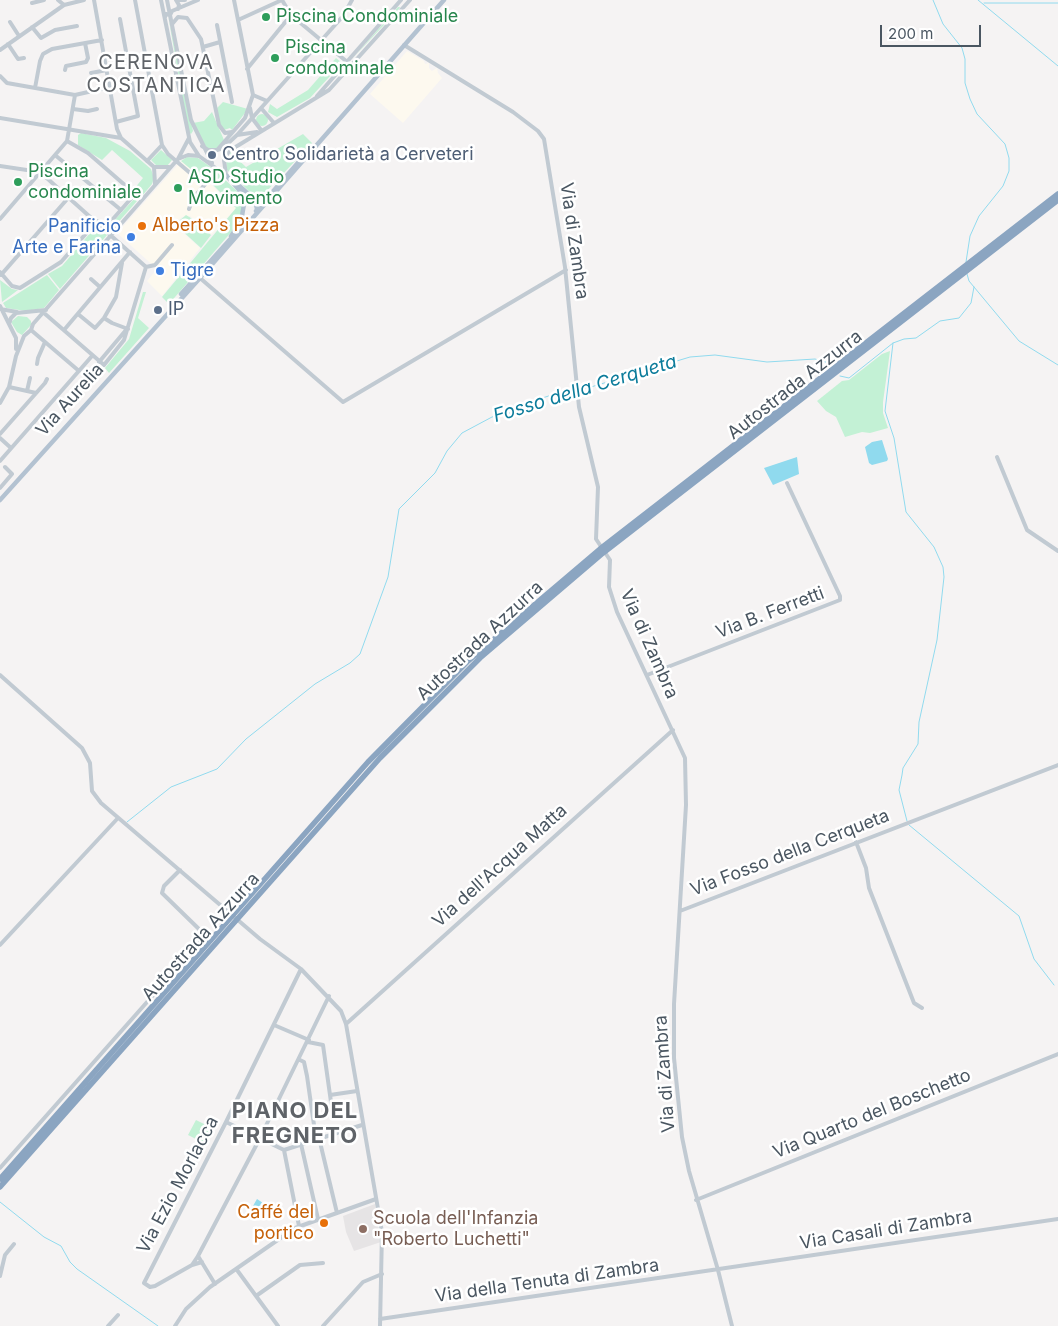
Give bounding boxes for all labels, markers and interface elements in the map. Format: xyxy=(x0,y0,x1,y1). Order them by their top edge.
place label: Piscina Condominiale xyxy=(276,6,458,28)
marker: Piscina Condominiale xyxy=(260,11,272,23)
scale bar xyxy=(883,15,984,47)
text: 200 m xyxy=(888,24,933,43)
place label: Piscina condominale xyxy=(285,37,394,80)
district label: CERENOVA COSTANTICA xyxy=(85,51,227,98)
marker: Piscina condominale xyxy=(269,52,281,64)
place label: Centro Solidarietà a Cerveteri xyxy=(222,144,473,166)
marker: Centro Solidarietà a Cerveteri xyxy=(206,149,218,161)
place label: Piscina condominiale xyxy=(28,161,142,203)
place label: ASD Studio Movimento xyxy=(188,167,284,210)
marker: Piscina condominiale xyxy=(12,176,24,188)
street label: Via di Zambra xyxy=(555,181,593,301)
marker: ASD Studio Movimento xyxy=(172,182,184,194)
place label: Alberto's Pizza xyxy=(152,215,279,237)
place label: Panificio Arte e Farina xyxy=(12,216,121,258)
marker: Alberto's Pizza xyxy=(136,220,148,232)
marker: Panificio Arte e Farina xyxy=(125,231,137,243)
place label: Tigre xyxy=(170,260,214,282)
marker: Tigre xyxy=(154,265,166,277)
place label: IP xyxy=(168,299,184,321)
marker: IP xyxy=(152,304,164,316)
street label: Autostrada Azzurra xyxy=(723,326,867,444)
water label: Fosso della Cerqueta xyxy=(491,350,679,428)
street label: Via Aurelia xyxy=(32,359,108,441)
street label: Autostrada Azzurra xyxy=(412,577,548,705)
street label: Via B. Ferretti xyxy=(713,582,827,644)
street label: Via di Zambra xyxy=(615,586,683,702)
street label: Via dell'Acqua Matta xyxy=(428,800,572,932)
street label: Via Fosso della Cerqueta xyxy=(688,805,892,901)
street label: Autostrada Azzurra xyxy=(138,868,264,1006)
street label: Via di Zambra xyxy=(650,1015,680,1133)
street label: Via Quarto del Boschetto xyxy=(770,1064,974,1164)
district label: PIANO DEL FREGNETO xyxy=(231,1098,359,1150)
street label: Via Ezio Morlacca xyxy=(133,1113,223,1257)
place label: Caffé del portico xyxy=(237,1202,314,1244)
street label: Via Casali di Zambra xyxy=(798,1206,974,1254)
place label: Scuola dell'Infanzia "Roberto Luchetti" xyxy=(373,1208,538,1250)
marker: Caffé del portico xyxy=(318,1217,330,1229)
marker: Scuola dell'Infanzia "Roberto Luchetti" xyxy=(357,1223,369,1235)
street label: Via della Tenuta di Zambra xyxy=(434,1255,660,1307)

